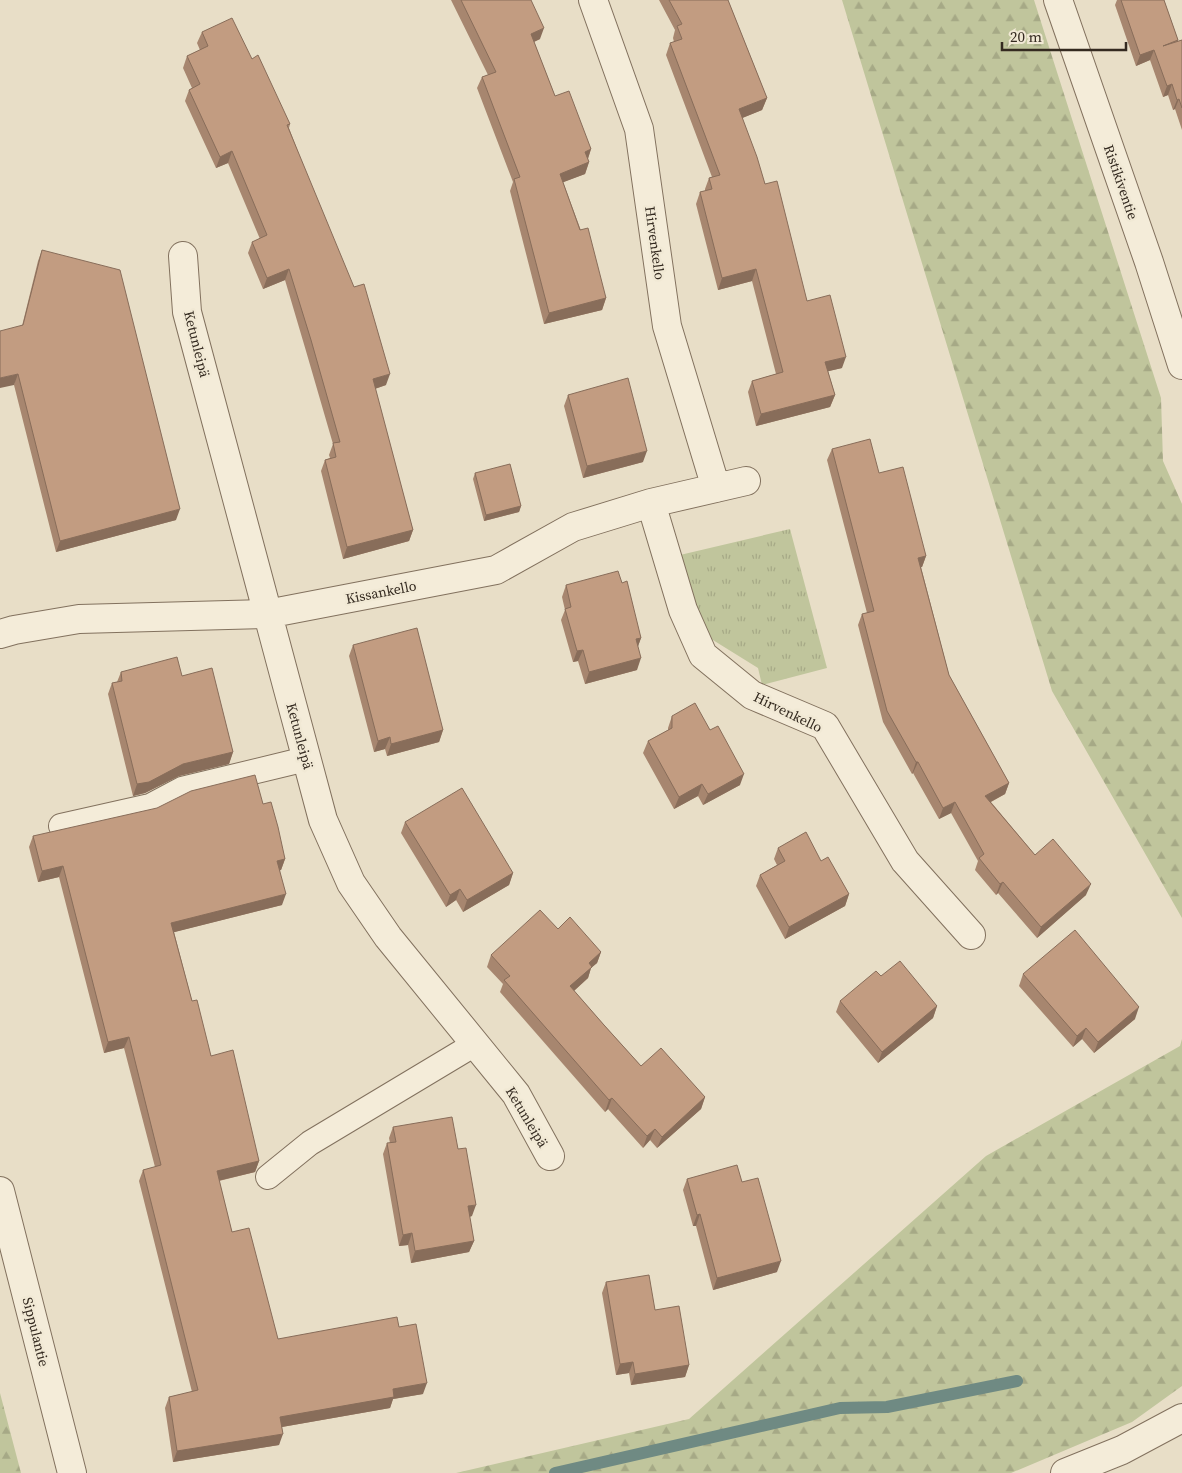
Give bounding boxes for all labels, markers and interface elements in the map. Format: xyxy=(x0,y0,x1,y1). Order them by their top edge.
scale bar xyxy=(1002,20,1126,52)
text: 20 m xyxy=(1010,26,1042,47)
street label: Ristikiventie xyxy=(1099,142,1143,222)
street label: Hirvenkello xyxy=(640,205,670,281)
street label: Ketunleipä xyxy=(179,309,215,380)
street label: Kissankello xyxy=(344,575,418,609)
street label: Hirvenkello xyxy=(750,687,826,737)
street label: Ketunleipä xyxy=(282,701,319,772)
street label: Ketunleipä xyxy=(501,1083,554,1152)
street label: Sippulantie xyxy=(18,1295,54,1369)

